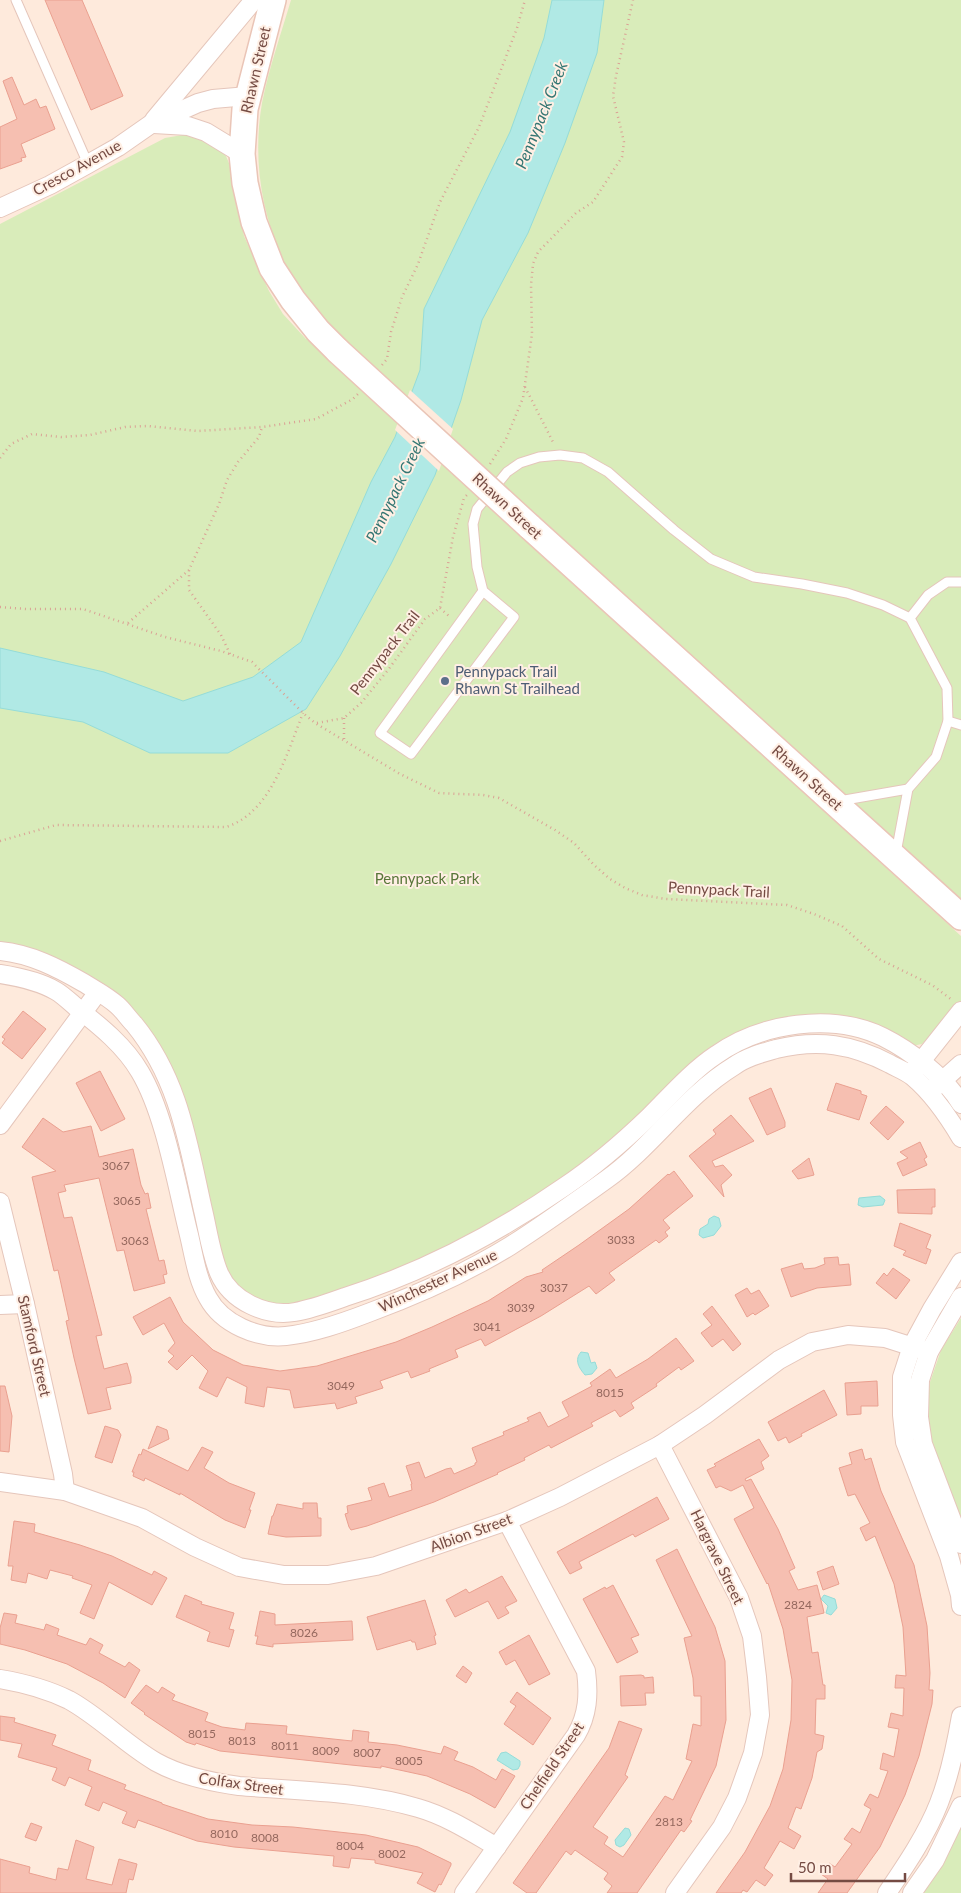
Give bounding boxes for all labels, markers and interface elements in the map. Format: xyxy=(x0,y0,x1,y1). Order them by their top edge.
street label: Rhawn Street xyxy=(236,24,274,115)
water label: Pennypack Creek xyxy=(510,58,571,171)
street label: Cresco Avenue xyxy=(29,135,124,199)
water label: Pennypack Creek xyxy=(361,434,428,545)
street label: Rhawn Street xyxy=(469,468,547,542)
street label: Pennypack Trail xyxy=(346,607,423,698)
place label: Pennypack Trail Rhawn St Trailhead xyxy=(455,662,580,697)
marker: Pennypack Trail Rhawn St Trailhead xyxy=(439,675,451,687)
street label: Rhawn Street xyxy=(769,741,847,814)
park label: Pennypack Park xyxy=(375,869,480,887)
street label: Pennypack Trail xyxy=(668,877,770,901)
house number: 3067 xyxy=(102,1158,130,1173)
house number: 3065 xyxy=(113,1193,141,1208)
house number: 3033 xyxy=(607,1232,635,1247)
house number: 3063 xyxy=(121,1233,149,1248)
street label: Winchester Avenue xyxy=(375,1245,500,1315)
house number: 3037 xyxy=(540,1280,568,1295)
street label: Stamford Street xyxy=(15,1293,55,1399)
house number: 3039 xyxy=(507,1300,535,1315)
house number: 3041 xyxy=(473,1319,501,1334)
house number: 3049 xyxy=(327,1378,355,1393)
house number: 8015 xyxy=(596,1385,624,1400)
street label: Hargrave Street xyxy=(687,1506,749,1607)
street label: Albion Street xyxy=(427,1509,515,1555)
house number: 2824 xyxy=(784,1597,812,1612)
house number: 8026 xyxy=(290,1625,318,1640)
street label: Chelfield Street xyxy=(515,1718,587,1813)
house number: 8015 xyxy=(188,1726,216,1741)
house number: 8013 xyxy=(228,1733,256,1748)
house number: 8011 xyxy=(271,1738,299,1753)
house number: 8009 xyxy=(312,1743,340,1758)
house number: 8007 xyxy=(353,1745,381,1760)
house number: 8005 xyxy=(395,1753,423,1768)
street label: Colfax Street xyxy=(198,1768,285,1798)
house number: 2813 xyxy=(655,1814,683,1829)
house number: 8010 xyxy=(210,1826,238,1841)
house number: 8008 xyxy=(251,1830,279,1845)
house number: 8004 xyxy=(336,1838,364,1853)
house number: 8002 xyxy=(378,1846,406,1861)
scale bar xyxy=(791,1850,905,1882)
text: 50 m xyxy=(798,1858,832,1876)

